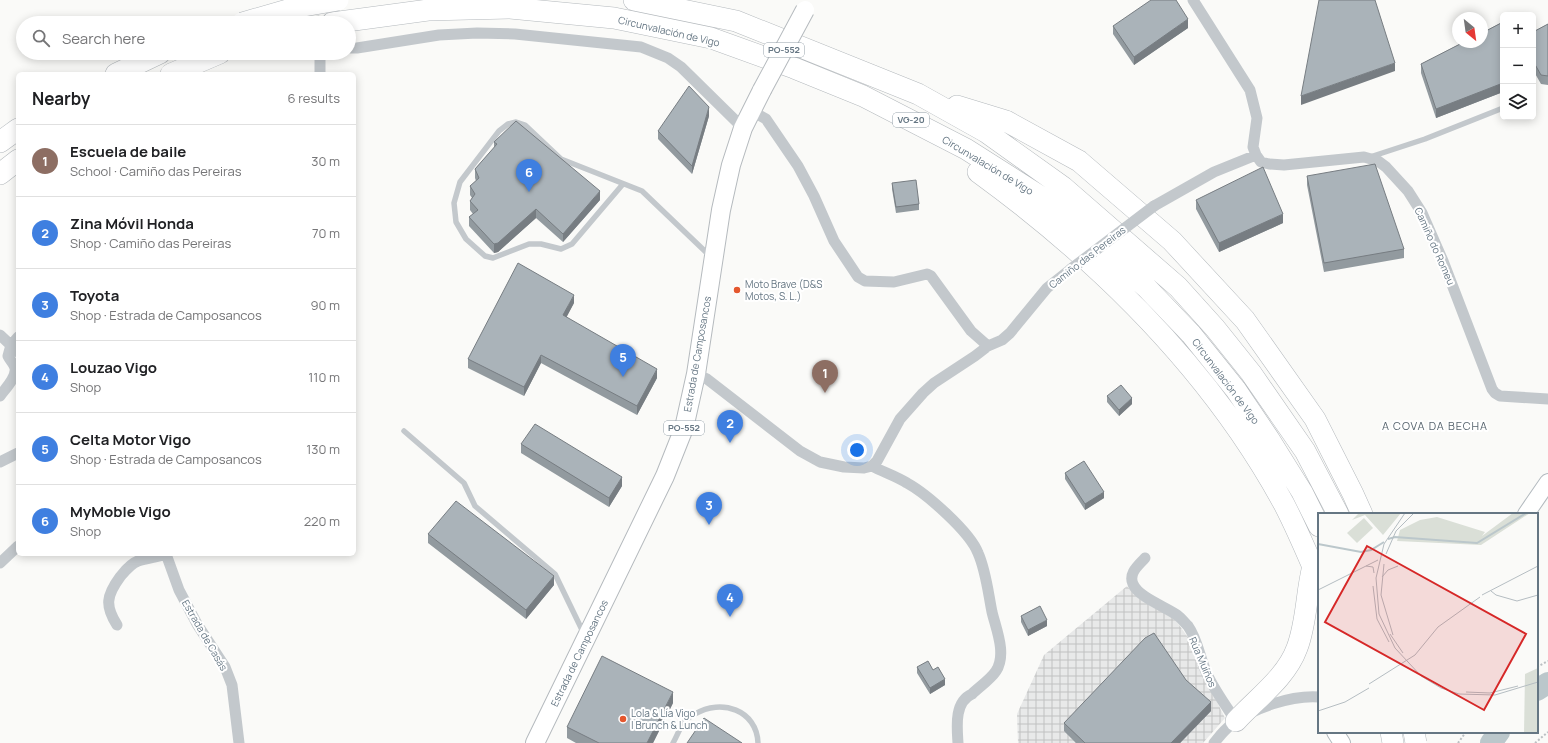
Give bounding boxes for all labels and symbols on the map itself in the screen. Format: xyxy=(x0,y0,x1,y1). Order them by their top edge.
street label: Circunvalación de Vigo xyxy=(617,12,721,50)
north arrow xyxy=(1452,12,1488,48)
road number: PO-552 xyxy=(764,43,804,57)
road number: VG-20 xyxy=(893,113,929,127)
street label: Circunvalación de Vigo xyxy=(940,132,1036,198)
pin: 6 xyxy=(516,159,542,192)
street label: Camiño do Romeu xyxy=(1412,205,1458,287)
street label: Camiño das Pereiras xyxy=(1046,223,1128,291)
place label: Moto Brave (D&S Motos, S. L.) xyxy=(745,277,822,303)
marker: Moto Brave (D&S Motos, S. L.) xyxy=(732,285,742,295)
street label: Estrada de Camposancos xyxy=(680,295,714,413)
street label: Circunvalación de Vigo xyxy=(1189,335,1263,427)
pin: 5 xyxy=(610,344,636,377)
pin: 1 xyxy=(812,360,838,393)
pin: 2 xyxy=(717,410,743,443)
district label: A COVA DA BECHA xyxy=(1382,418,1488,433)
road number: PO-552 xyxy=(664,421,704,435)
your location xyxy=(847,440,867,460)
pin: 3 xyxy=(696,492,722,525)
inset map xyxy=(1318,513,1538,733)
pin: 4 xyxy=(717,584,743,617)
street label: Estrada de Casás xyxy=(179,597,231,673)
street label: Estrada de Camposancos xyxy=(547,597,611,709)
street label: Rúa Muíños xyxy=(1186,635,1220,689)
place label: Lola & Lía Vigo | Brunch & Lunch xyxy=(631,706,708,732)
marker: Lola & Lía Vigo | Brunch & Lunch xyxy=(618,714,628,724)

